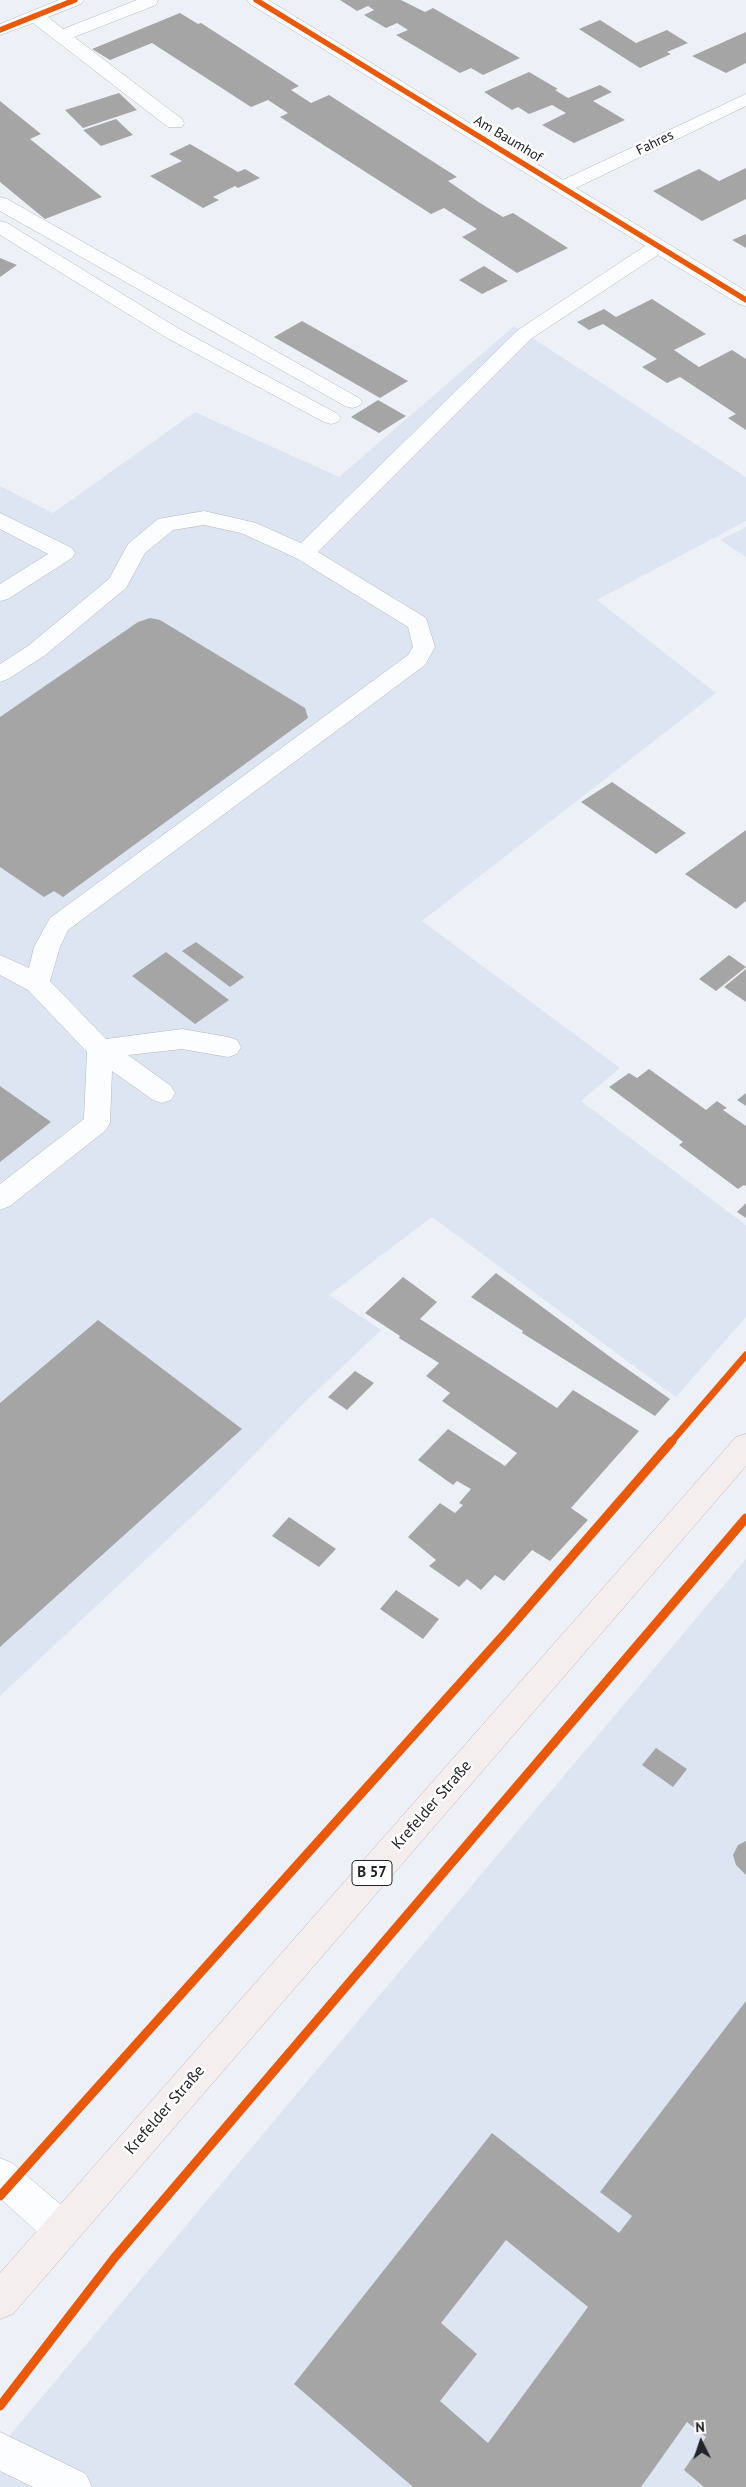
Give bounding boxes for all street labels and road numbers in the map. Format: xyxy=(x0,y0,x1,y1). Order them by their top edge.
street label: Am Baumhof xyxy=(471,112,545,166)
street label: Fahres xyxy=(634,127,676,159)
street label: Krefelder Straße xyxy=(388,1756,476,1854)
road number: B 57 xyxy=(352,1860,392,1886)
street label: Krefelder Straße xyxy=(121,2061,209,2159)

